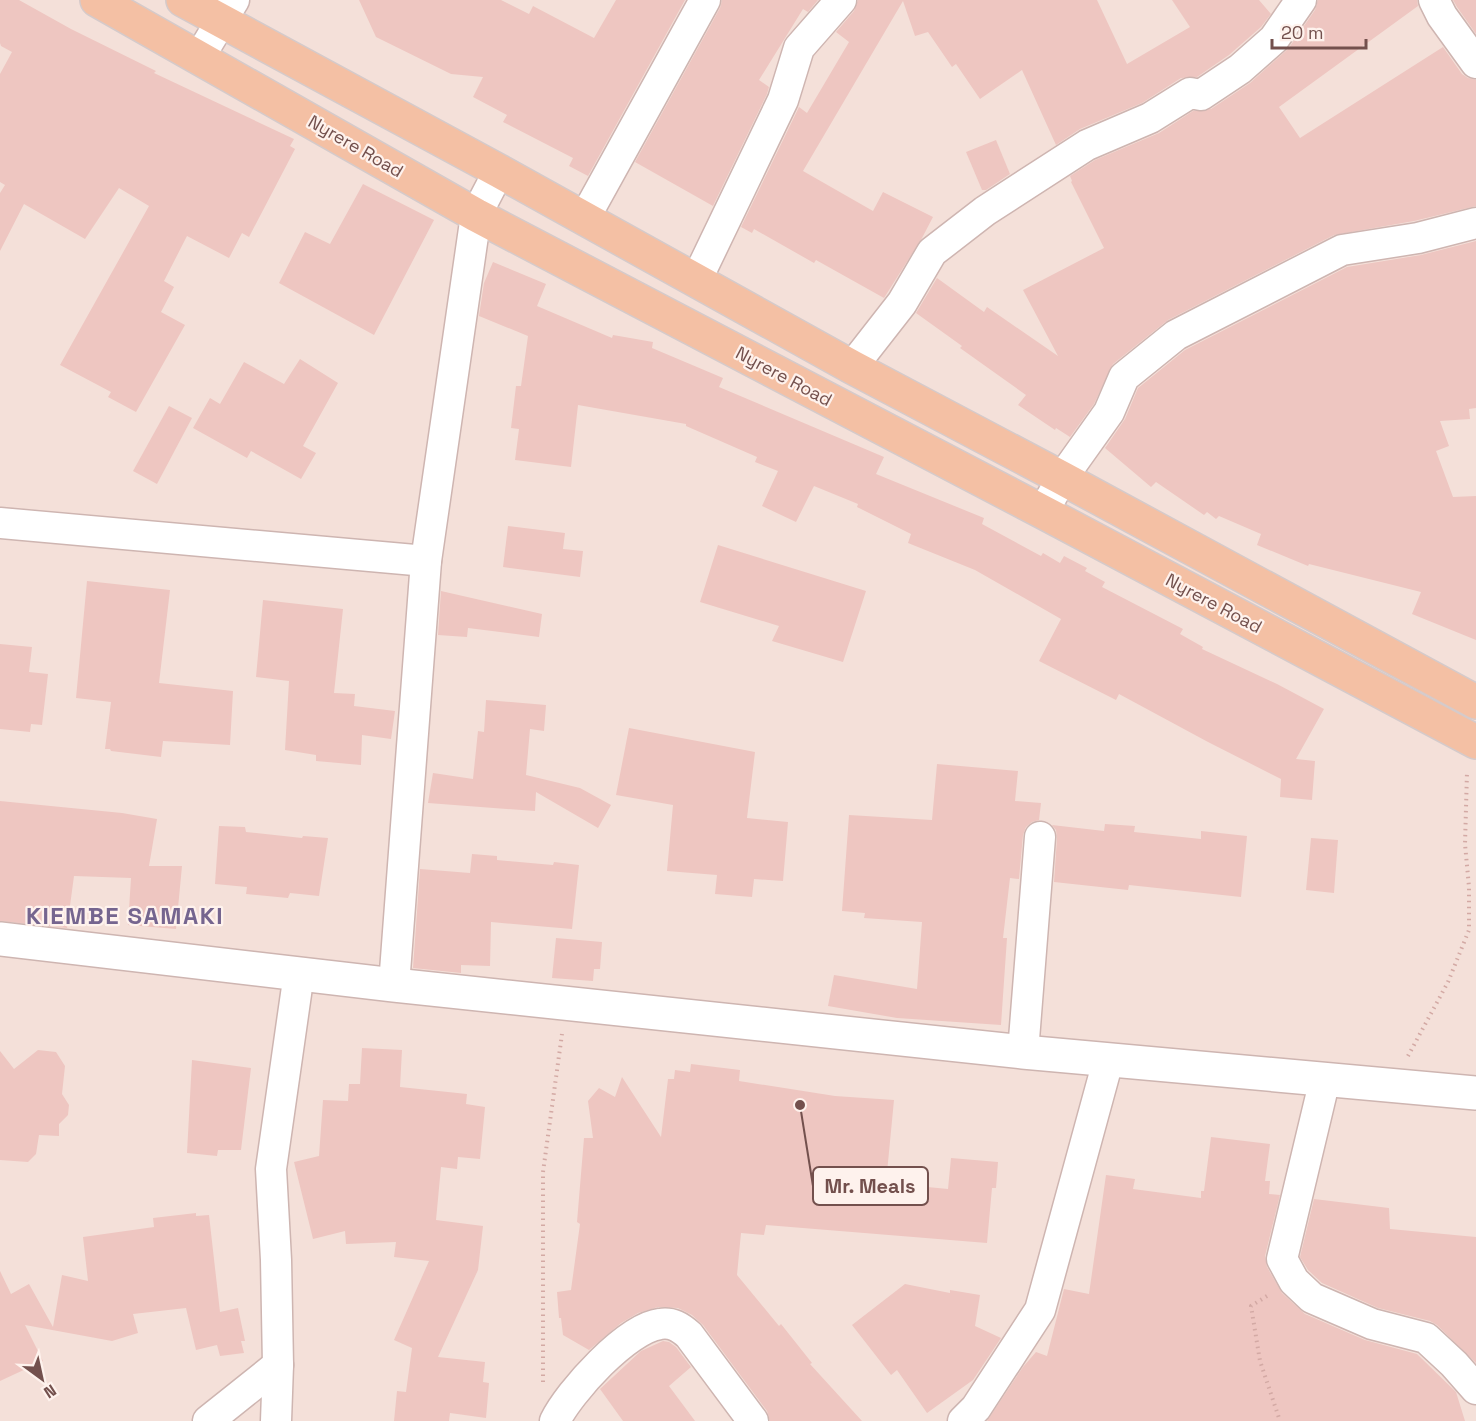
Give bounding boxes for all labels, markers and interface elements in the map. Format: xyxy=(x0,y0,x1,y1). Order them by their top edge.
scale bar xyxy=(1272,12,1366,50)
text: 20 m xyxy=(1281,21,1324,44)
street label: Nyrere Road xyxy=(304,110,408,182)
street label: Nyrere Road xyxy=(732,341,836,411)
street label: Nyrere Road xyxy=(1162,568,1266,638)
district label: KIEMBE SAMAKI xyxy=(26,900,224,931)
callout: Mr. Meals xyxy=(813,1167,928,1205)
text: Mr. Meals xyxy=(825,1173,915,1199)
north arrow xyxy=(12,1349,72,1409)
text: N xyxy=(40,1379,60,1403)

